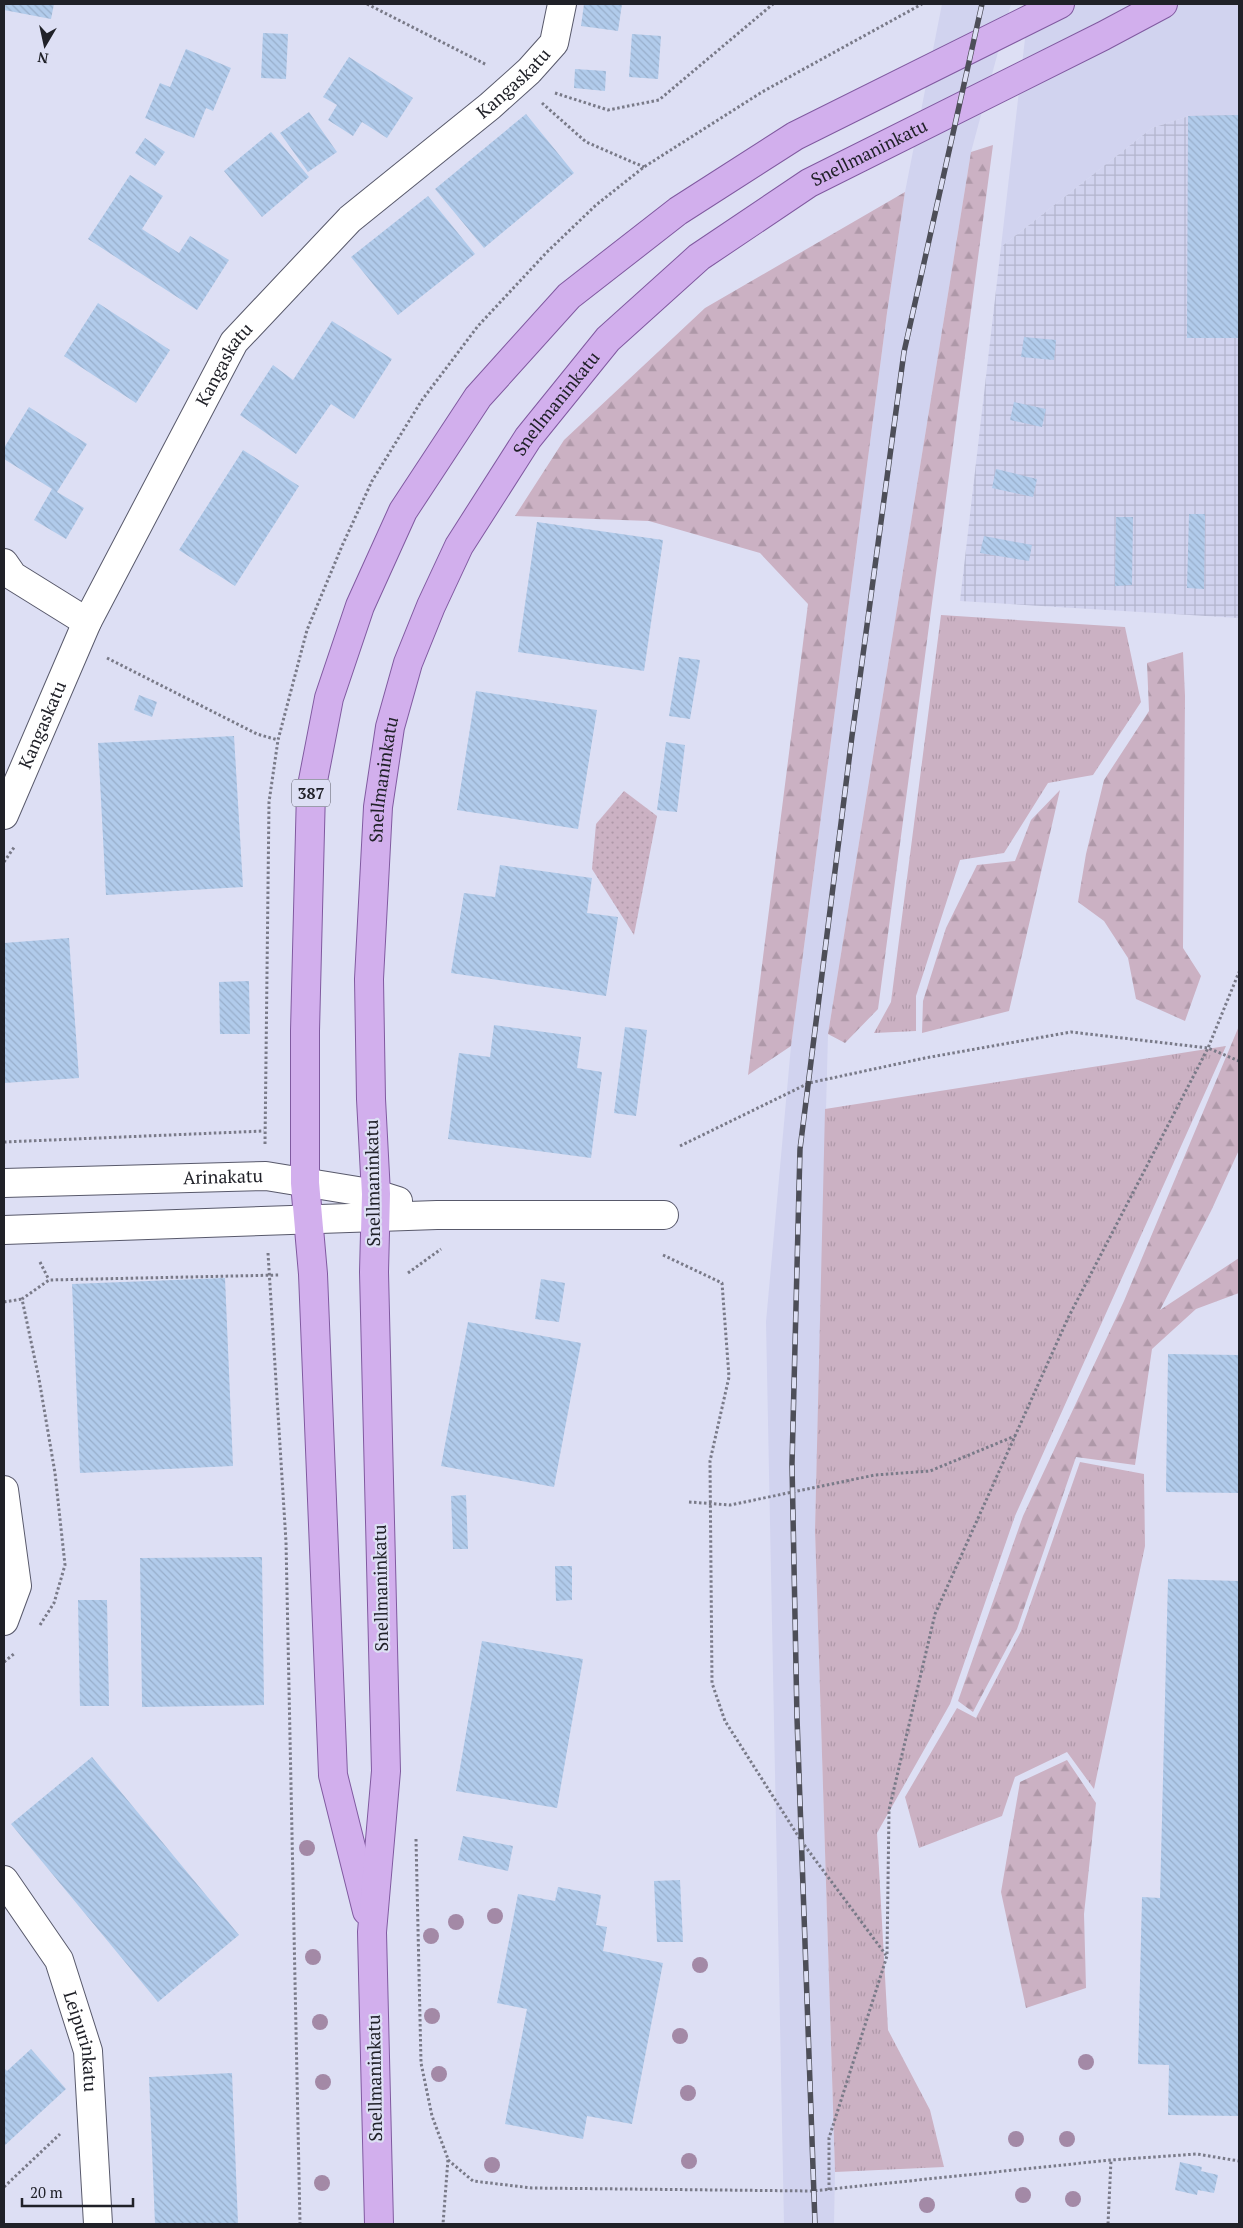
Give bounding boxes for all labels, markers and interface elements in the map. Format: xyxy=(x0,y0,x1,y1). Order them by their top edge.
north arrow xyxy=(20,20,70,70)
street label: Kangaskatu xyxy=(471,42,555,123)
text: N xyxy=(36,48,50,69)
street label: Snellmaninkatu xyxy=(806,113,931,191)
street label: Kangaskatu xyxy=(190,317,257,410)
street label: Snellmaninkatu xyxy=(507,346,605,460)
street label: Kangaskatu xyxy=(12,677,71,772)
street label: Snellmaninkatu xyxy=(363,713,403,843)
road number: 387 xyxy=(292,780,330,806)
street label: Snellmaninkatu xyxy=(359,1119,385,1247)
street label: Arinakatu xyxy=(183,1163,263,1189)
street label: Snellmaninkatu xyxy=(367,1524,393,1652)
street label: Leipurinkatu xyxy=(59,1988,103,2093)
street label: Snellmaninkatu xyxy=(361,2014,387,2142)
scale bar xyxy=(22,2176,134,2208)
text: 20 m xyxy=(30,2182,63,2202)

